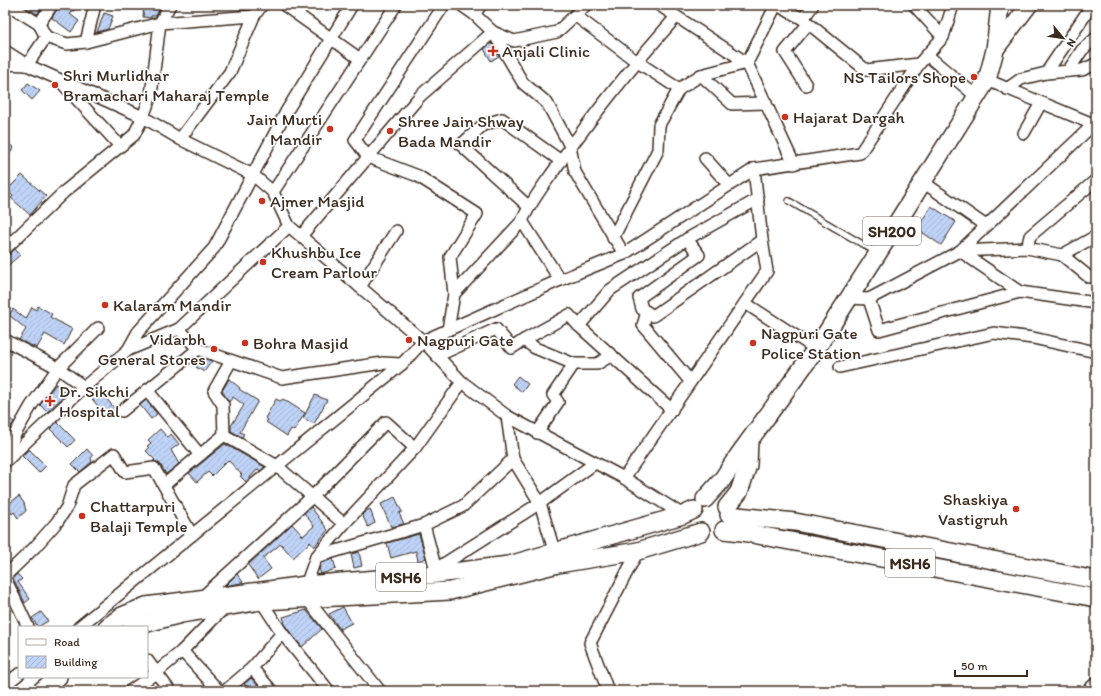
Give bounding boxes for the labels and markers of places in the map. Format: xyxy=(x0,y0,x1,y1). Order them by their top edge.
place label: Anjali Clinic xyxy=(502,41,590,61)
marker: Anjali Clinic xyxy=(487,45,499,57)
place label: Shri Murlidhar Bramachari Maharaj Temple xyxy=(63,65,269,105)
place label: NS Tailors Shope xyxy=(843,67,966,87)
marker: NS Tailors Shope xyxy=(969,72,979,82)
marker: Shri Murlidhar Bramachari Maharaj Temple xyxy=(50,80,60,90)
place label: Hajarat Dargah xyxy=(793,107,905,127)
place label: Jain Murti Mandir xyxy=(247,109,322,149)
place label: Shree Jain Shway Bada Mandir xyxy=(398,111,524,151)
marker: Hajarat Dargah xyxy=(780,112,790,122)
marker: Jain Murti Mandir xyxy=(325,124,335,134)
marker: Shree Jain Shway Bada Mandir xyxy=(385,126,395,136)
place label: Ajmer Masjid xyxy=(270,191,365,211)
marker: Ajmer Masjid xyxy=(257,196,267,206)
place label: Khushbu Ice Cream Parlour xyxy=(271,242,378,282)
marker: Khushbu Ice Cream Parlour xyxy=(258,257,268,267)
place label: Kalaram Mandir xyxy=(113,295,232,315)
marker: Kalaram Mandir xyxy=(100,300,110,310)
place label: Nagpuri Gate Police Station xyxy=(761,323,861,363)
place label: Vidarbh General Stores xyxy=(98,329,207,369)
place label: Nagpuri Gate xyxy=(417,330,514,350)
place label: Bohra Masjid xyxy=(253,333,348,353)
marker: Nagpuri Gate xyxy=(404,335,414,345)
marker: Bohra Masjid xyxy=(240,338,250,348)
marker: Nagpuri Gate Police Station xyxy=(748,338,758,348)
marker: Vidarbh General Stores xyxy=(209,344,219,354)
place label: Dr. Sikchi Hospital xyxy=(59,381,129,421)
marker: Dr. Sikchi Hospital xyxy=(44,395,56,407)
place label: Shaskiya Vastigruh xyxy=(938,489,1008,529)
place label: Chattarpuri Balaji Temple xyxy=(90,496,188,536)
marker: Shaskiya Vastigruh xyxy=(1011,504,1021,514)
marker: Chattarpuri Balaji Temple xyxy=(77,511,87,521)

